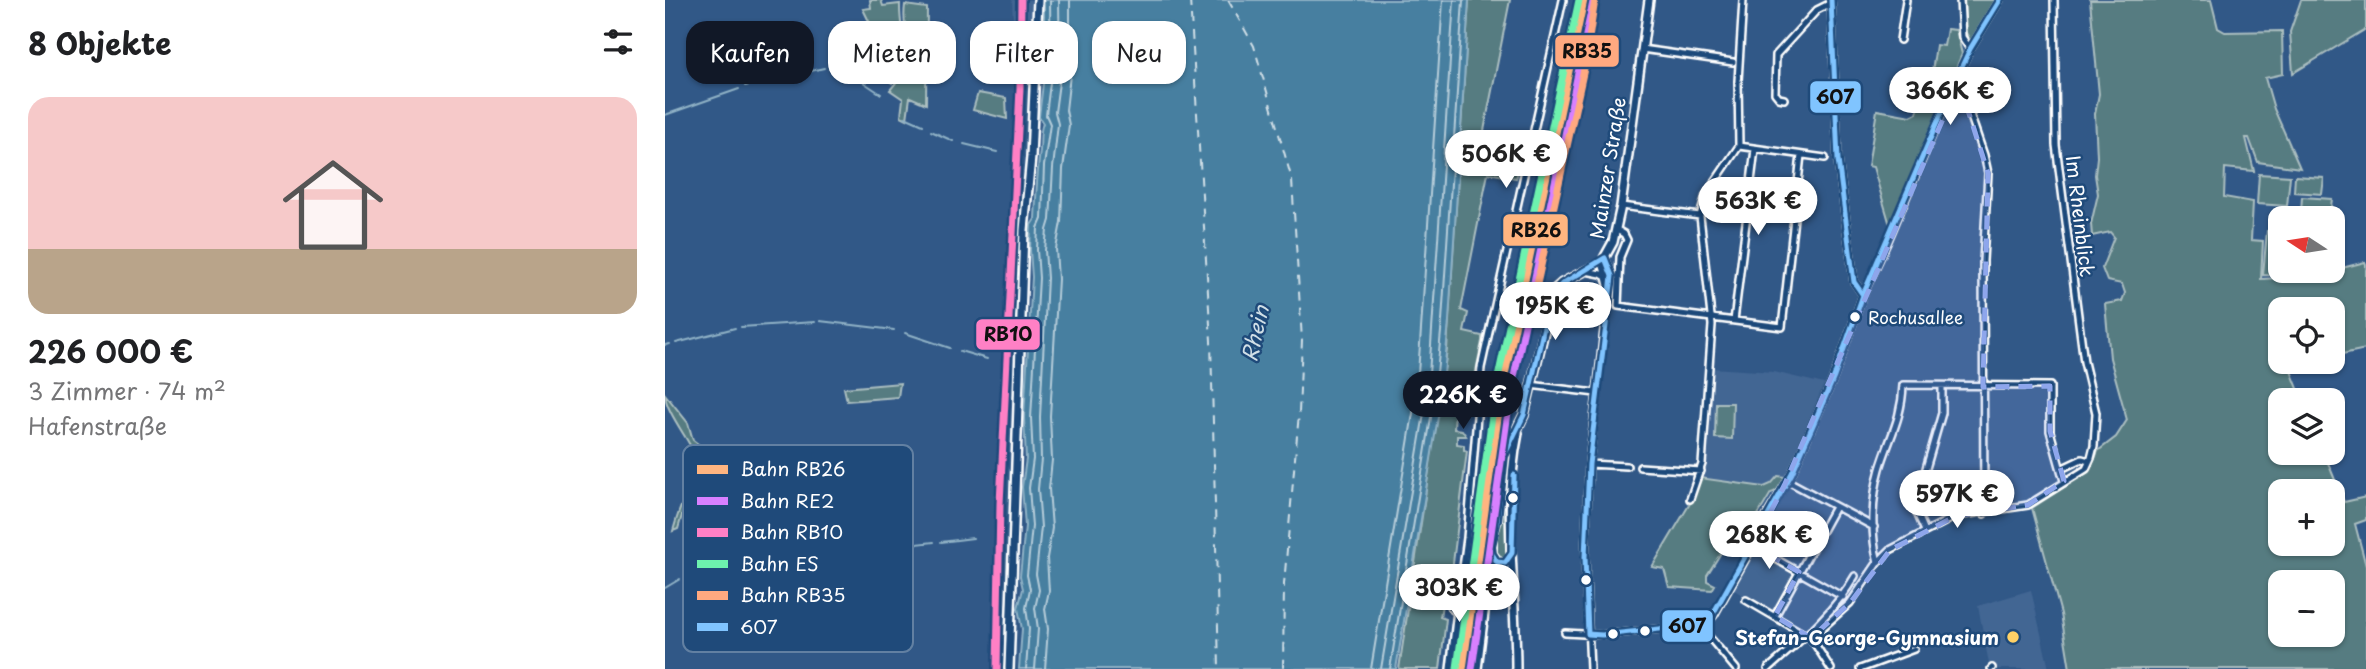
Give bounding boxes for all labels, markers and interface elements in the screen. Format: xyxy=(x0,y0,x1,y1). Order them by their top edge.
text: 8 Objekte xyxy=(28,20,172,65)
chip: Kaufen xyxy=(686,21,814,84)
chip: Mieten xyxy=(828,21,956,84)
chip: Filter xyxy=(970,21,1078,84)
chip: Neu xyxy=(1092,21,1186,84)
icon: filters xyxy=(599,23,637,61)
line badge: RB35 xyxy=(1554,34,1620,68)
text: RB35 xyxy=(1562,36,1612,64)
pin: 366K € xyxy=(1893,68,2007,127)
text: 366K € xyxy=(1905,72,1995,107)
line badge: 607 xyxy=(1809,80,1862,114)
text: 607 xyxy=(1816,82,1854,110)
street label: Mainzer Straße xyxy=(1582,95,1632,241)
pin: 506K € xyxy=(1449,130,1563,190)
text: 506K € xyxy=(1461,135,1551,170)
icon: home xyxy=(270,142,396,268)
street label: Im Rheinblick xyxy=(2060,154,2102,279)
pin: 563K € xyxy=(1701,177,1815,237)
text: 563K € xyxy=(1714,182,1802,217)
north arrow xyxy=(2268,206,2345,284)
map controls xyxy=(2268,206,2345,647)
line badge: RB26 xyxy=(1502,213,1569,247)
text: RB26 xyxy=(1511,215,1561,243)
pin: 195K € xyxy=(1498,282,1612,342)
text: 195K € xyxy=(1515,287,1595,322)
button: locate xyxy=(2268,297,2345,374)
water label: Rhein xyxy=(1232,301,1276,364)
place label: Rochusallee xyxy=(1868,304,1963,330)
marker: Rochusallee xyxy=(1848,310,1862,324)
line badge: RB10 xyxy=(975,318,1041,351)
text: RB10 xyxy=(984,319,1032,347)
text: 226 000 € xyxy=(28,328,193,373)
pin: 226K € xyxy=(1406,372,1520,431)
text: 3 Zimmer · 74 m² xyxy=(28,373,226,408)
text: 226K € xyxy=(1419,376,1507,411)
button: layers xyxy=(2268,388,2345,465)
text: Hafenstraße xyxy=(28,408,167,443)
legend xyxy=(683,445,913,652)
text: Bahn RB26 xyxy=(740,454,845,482)
pin: 597K € xyxy=(1900,470,2014,530)
text: 597K € xyxy=(1915,475,1999,510)
button: + xyxy=(2268,479,2345,556)
text: Bahn RE2 xyxy=(740,486,835,514)
unlabelled marker xyxy=(1506,491,1520,505)
pin: 268K € xyxy=(1712,512,1826,571)
text: 268K € xyxy=(1725,516,1813,551)
text: Bahn RB10 xyxy=(740,517,843,545)
text: Bahn ES xyxy=(740,549,819,577)
pin: 303K € xyxy=(1402,564,1516,624)
text: 303K € xyxy=(1415,569,1503,604)
button: − xyxy=(2268,570,2345,647)
unlabelled marker xyxy=(1579,573,1593,587)
text: Bahn RB35 xyxy=(740,580,845,608)
line badge: 607 xyxy=(1661,609,1714,643)
text: 607 xyxy=(1668,611,1706,639)
text: 607 xyxy=(740,612,778,640)
place label: Stefan-George-Gymnasium xyxy=(1735,623,1999,651)
unlabelled marker xyxy=(1638,624,1652,638)
unlabelled marker xyxy=(1606,627,1620,641)
marker: Stefan-George-Gymnasium xyxy=(2005,629,2021,645)

